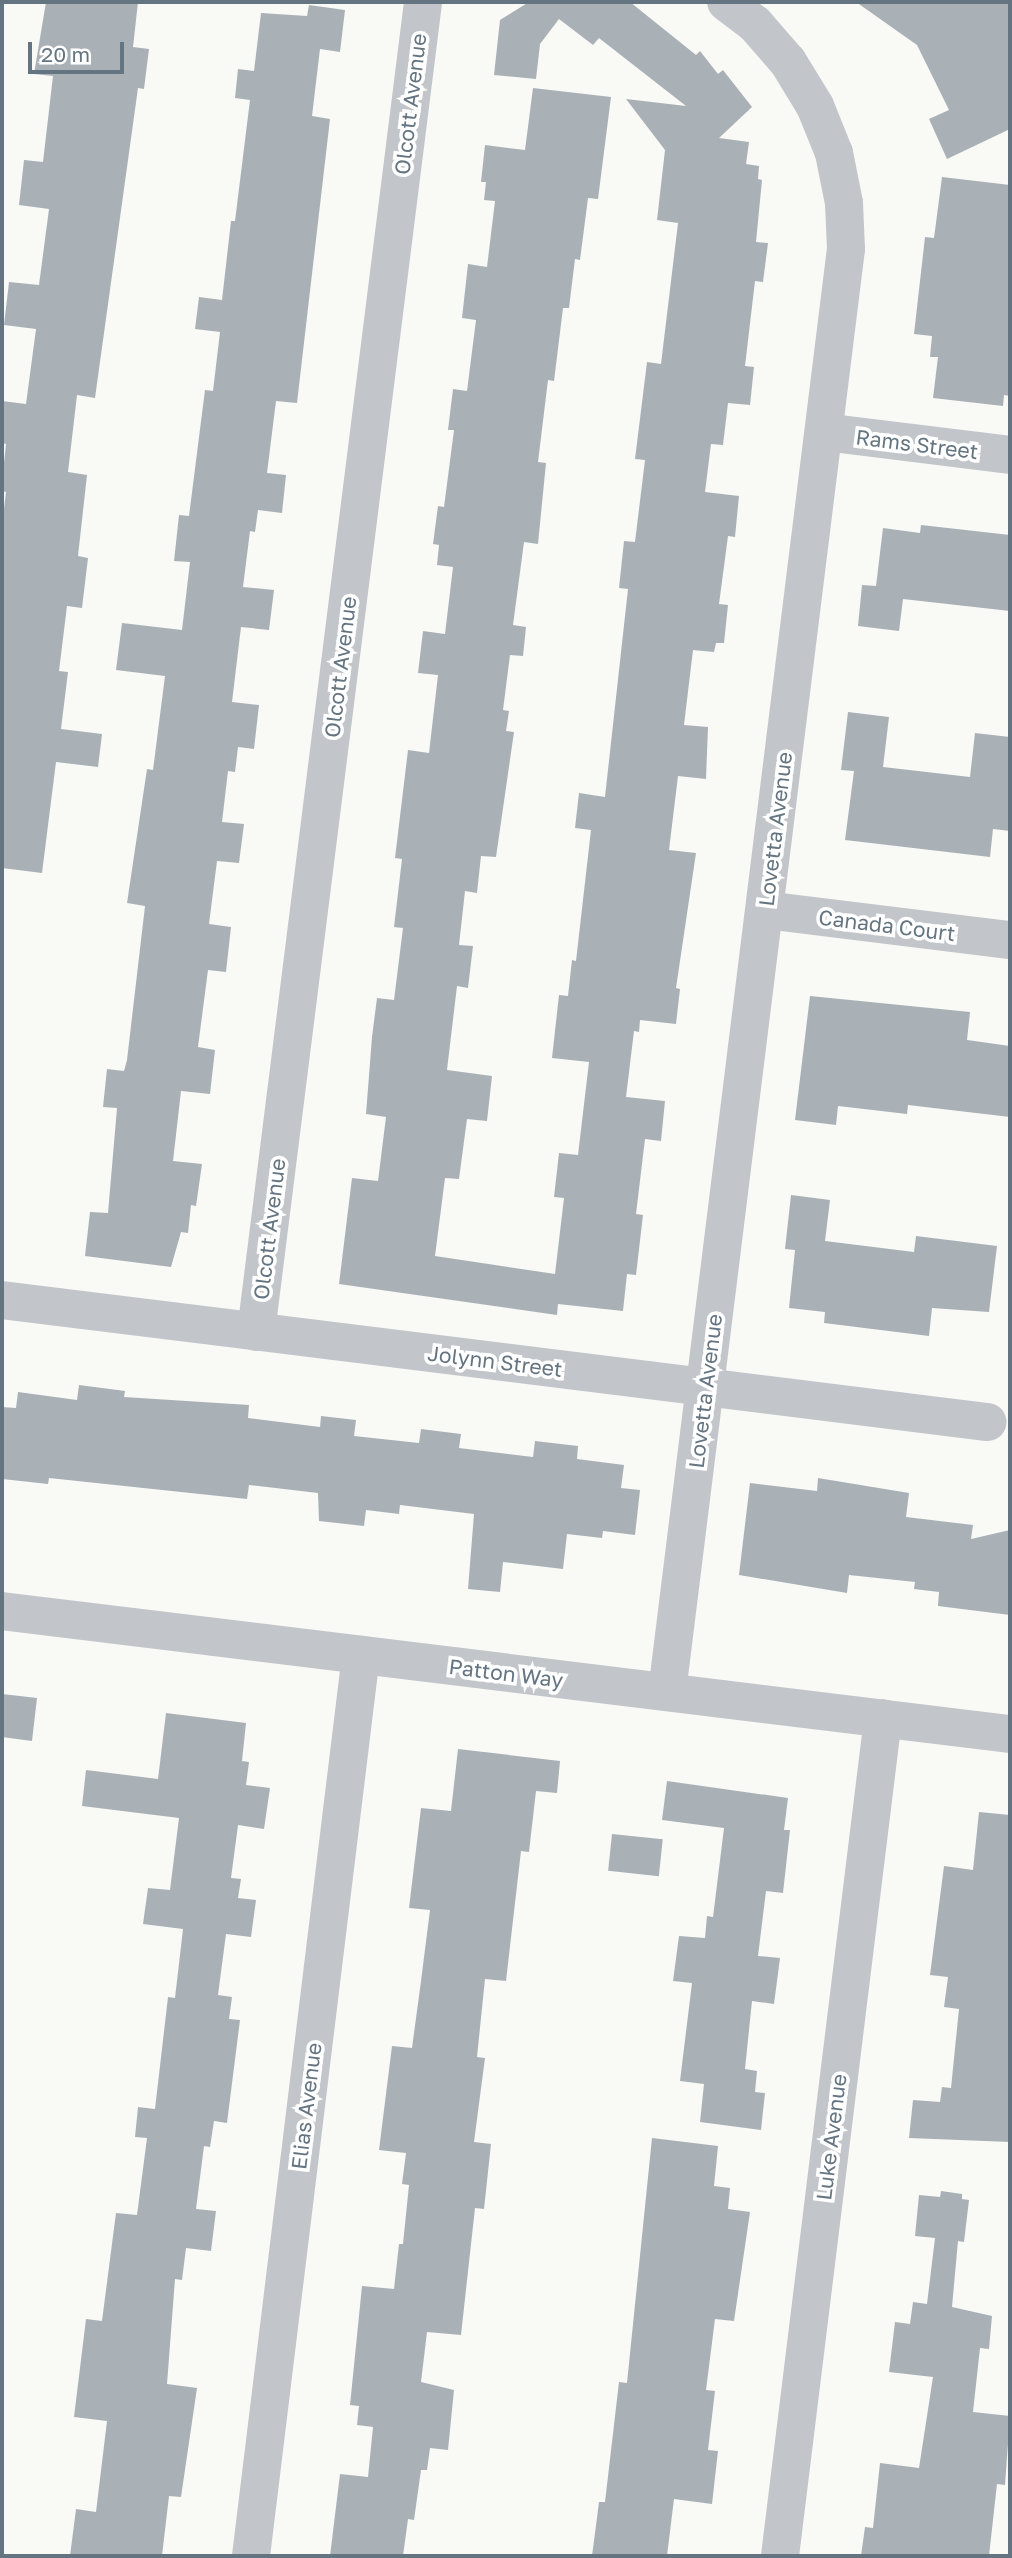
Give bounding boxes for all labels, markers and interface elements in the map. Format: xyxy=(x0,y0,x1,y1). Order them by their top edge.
scale bar xyxy=(32,28,128,72)
street label: Olcott Avenue xyxy=(389,32,431,176)
text: 20 m xyxy=(41,41,90,67)
street label: Rams Street xyxy=(854,424,980,464)
street label: Olcott Avenue xyxy=(319,595,361,739)
street label: Lovetta Avenue xyxy=(753,750,797,908)
street label: Canada Court xyxy=(817,904,957,946)
street label: Olcott Avenue xyxy=(248,1157,290,1301)
street label: Lovetta Avenue xyxy=(683,1312,727,1470)
street label: Jolynn Street xyxy=(426,1340,564,1382)
street label: Patton Way xyxy=(447,1653,565,1693)
street label: Elias Avenue xyxy=(286,2041,326,2171)
street label: Luke Avenue xyxy=(811,2072,851,2202)

